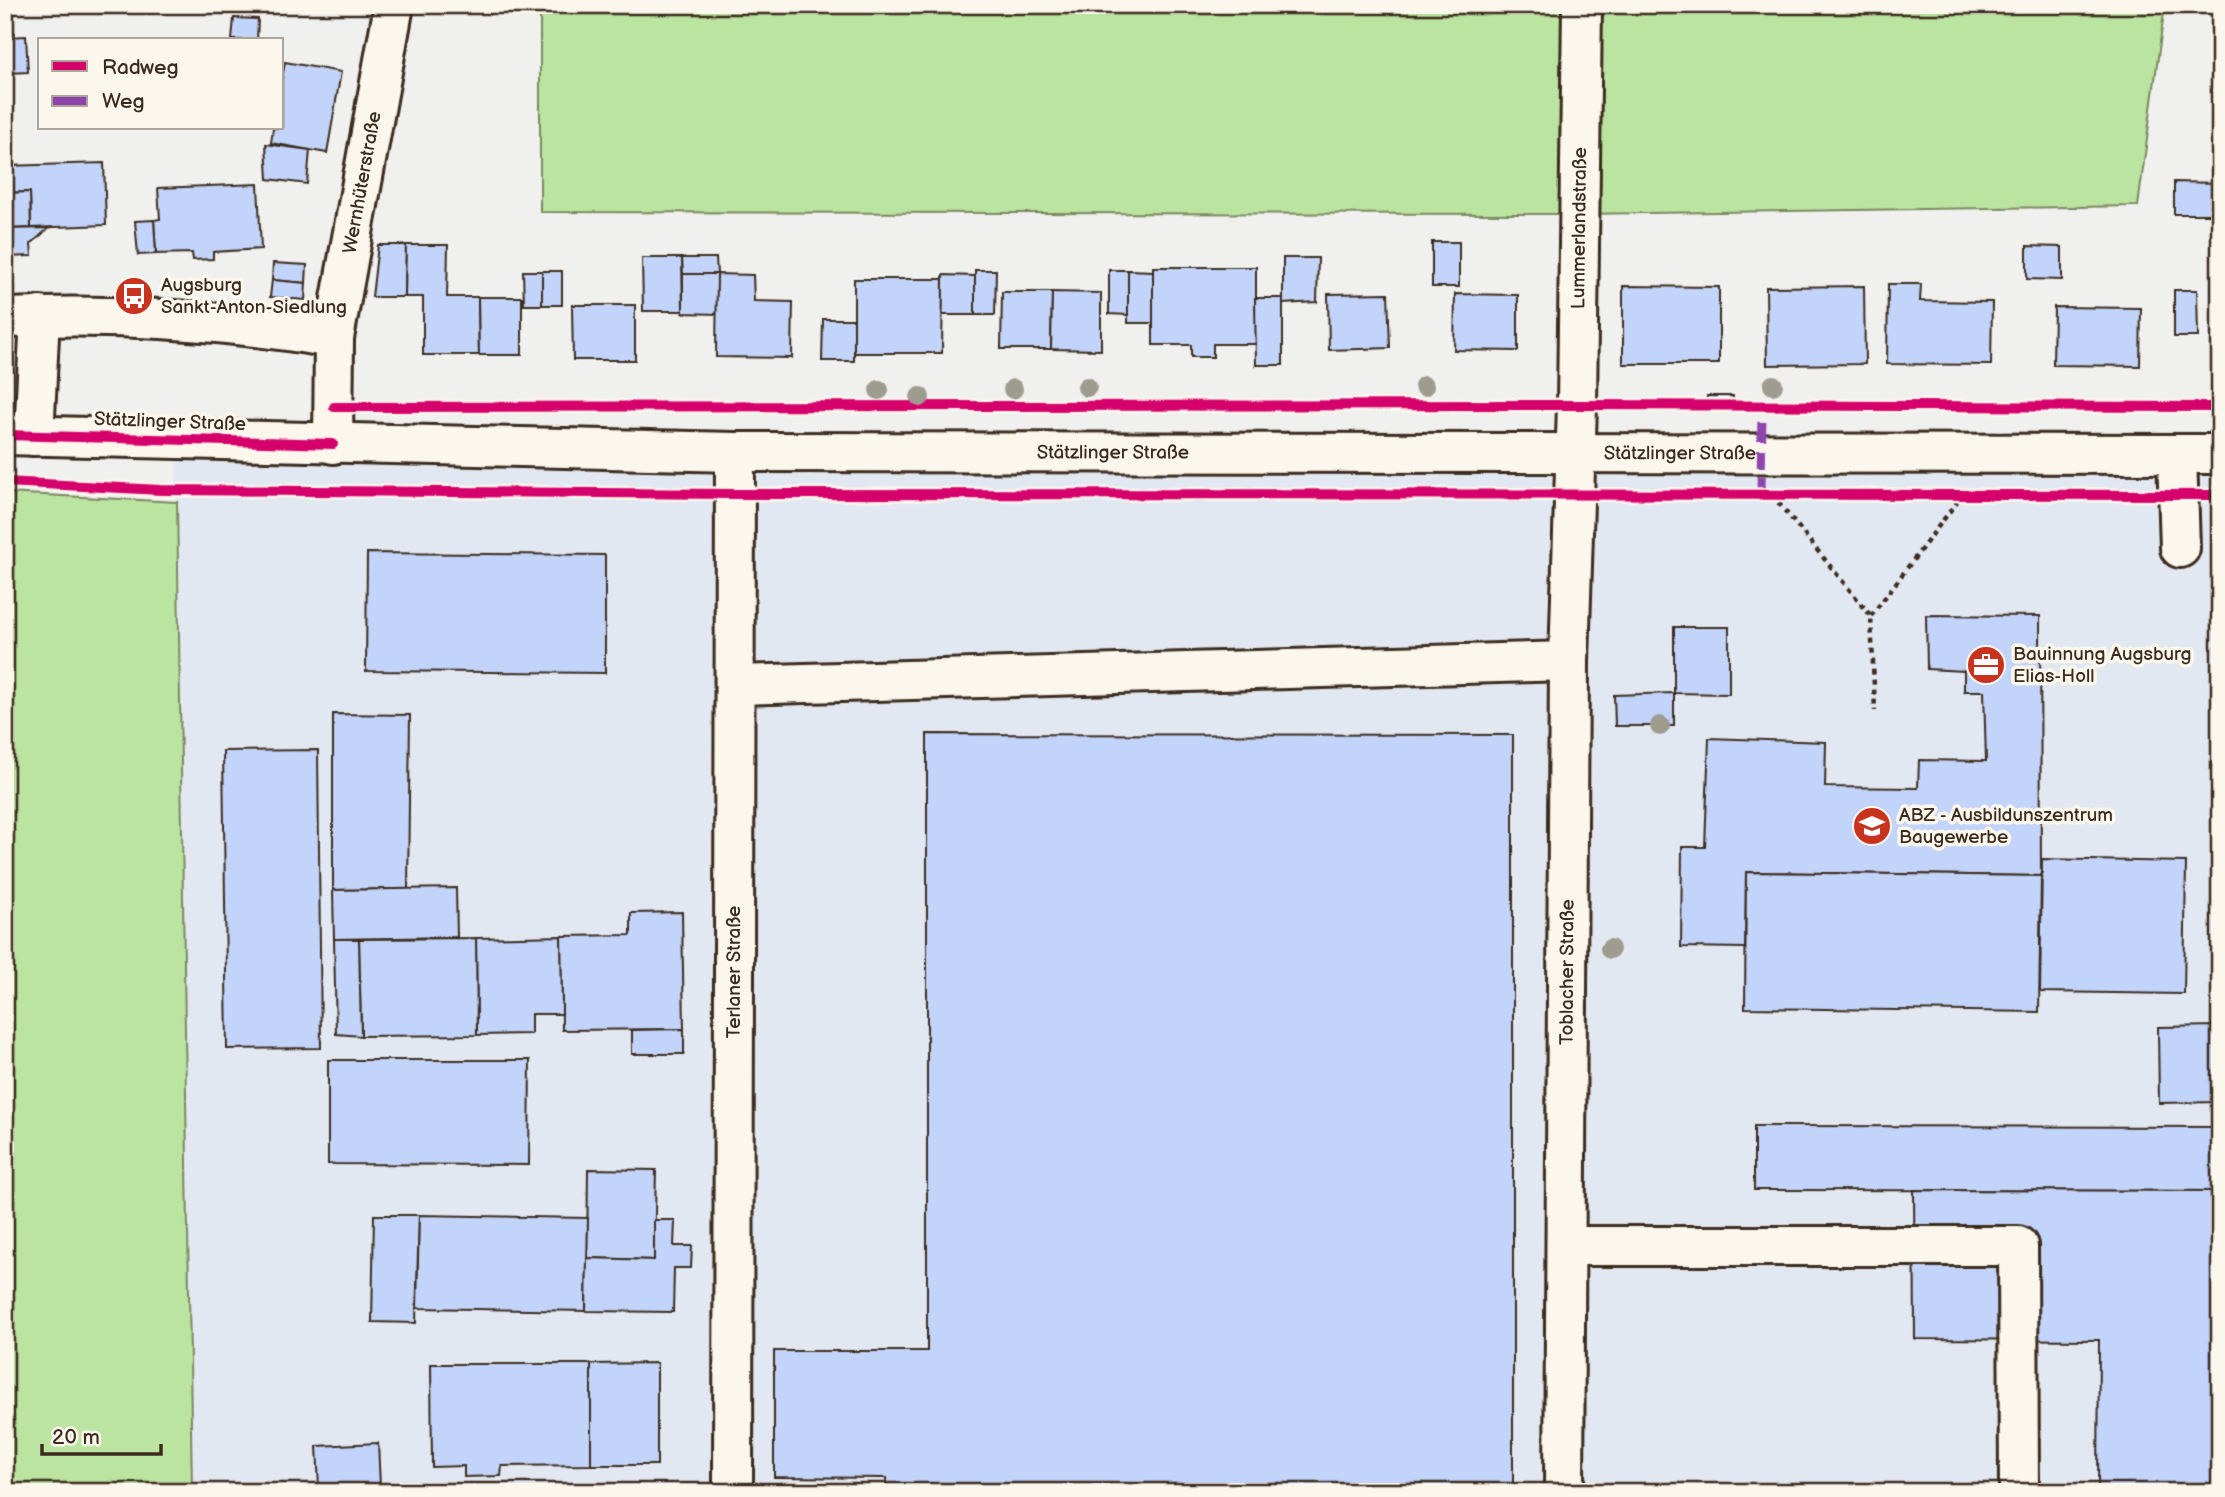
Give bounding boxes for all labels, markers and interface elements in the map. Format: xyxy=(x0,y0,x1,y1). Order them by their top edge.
legend xyxy=(38,38,284,130)
text: Radweg xyxy=(102,55,179,80)
text: Weg xyxy=(102,89,145,114)
street label: Wernhüterstraße xyxy=(338,110,386,255)
street label: Lummerlandstraße xyxy=(1567,147,1592,309)
place label: Augsburg Sankt-Anton-Siedlung xyxy=(161,274,347,319)
bus stop icon: Augsburg Sankt-Anton-Siedlung xyxy=(113,275,155,317)
street label: Stätzlinger Straße xyxy=(94,408,246,436)
street label: Stätzlinger Straße xyxy=(1037,441,1189,464)
street label: Stätzlinger Straße xyxy=(1604,442,1756,465)
place label: Bauinnung Augsburg Elias-Holl xyxy=(2013,643,2191,688)
office icon: Bauinnung Augsburg Elias-Holl xyxy=(1965,644,2007,686)
place label: ABZ - Ausbildunszentrum Baugewerbe xyxy=(1899,804,2113,849)
school or university icon: ABZ - Ausbildunszentrum Baugewerbe xyxy=(1851,805,1893,847)
street label: Toblacher Straße xyxy=(1555,899,1579,1045)
street label: Terlaner Straße xyxy=(722,906,746,1038)
scale bar xyxy=(42,1413,161,1457)
text: 20 m xyxy=(52,1425,100,1450)

